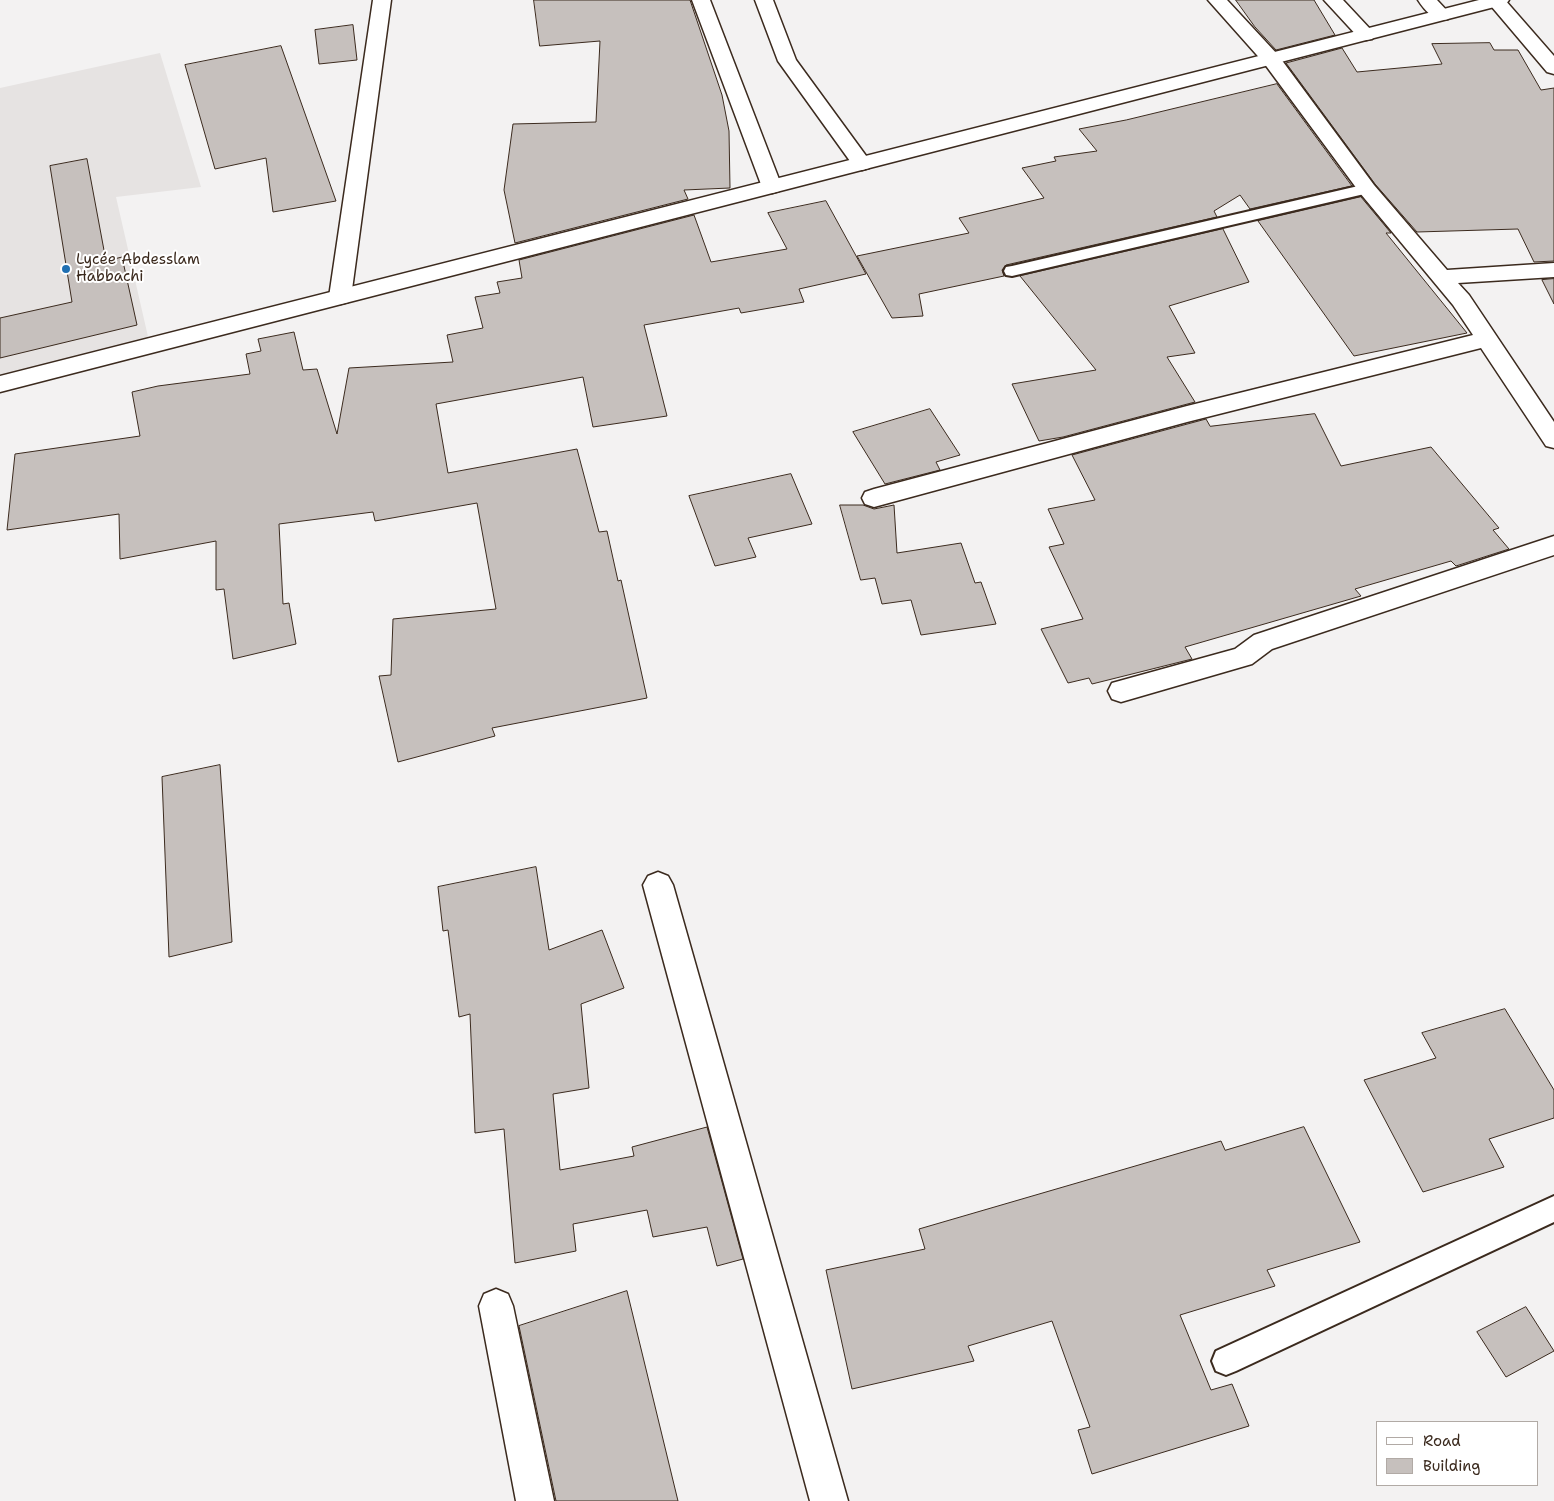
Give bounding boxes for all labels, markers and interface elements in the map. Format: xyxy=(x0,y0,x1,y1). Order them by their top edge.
place label: Lycée Abdesslam Habbachi xyxy=(76,251,200,286)
marker: Lycée Abdesslam Habbachi xyxy=(60,263,72,275)
legend xyxy=(1376,1421,1539,1486)
text: Road xyxy=(1423,1431,1461,1451)
text: Building xyxy=(1423,1456,1480,1476)

